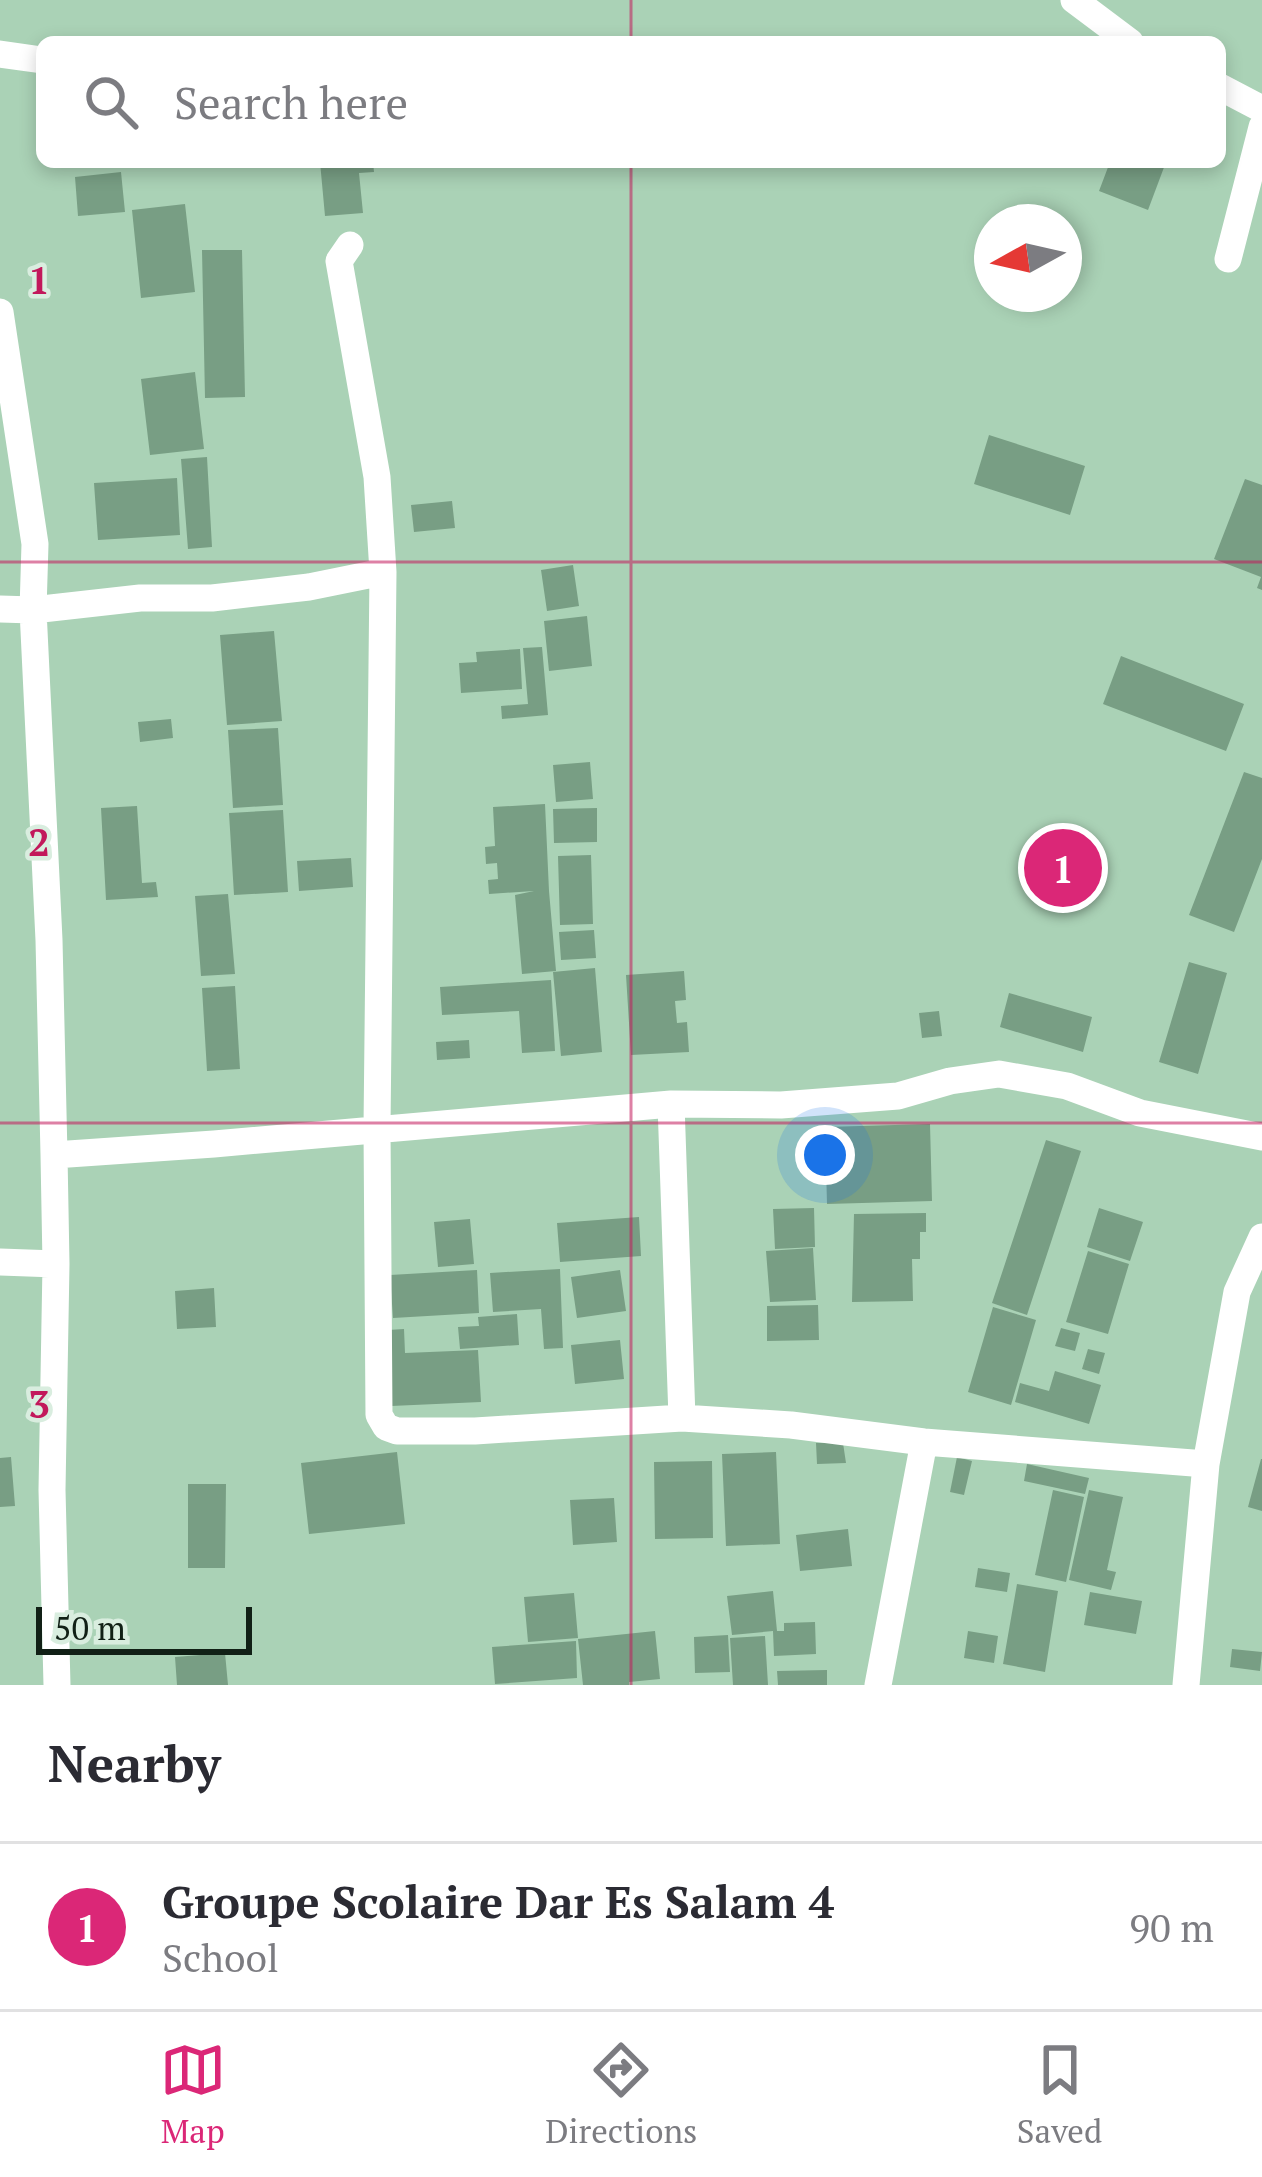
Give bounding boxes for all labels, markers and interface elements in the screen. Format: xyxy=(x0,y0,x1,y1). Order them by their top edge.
search box xyxy=(36,36,1226,168)
icon: search xyxy=(78,69,144,135)
text: Search here xyxy=(174,72,408,132)
north arrow xyxy=(974,204,1082,312)
text: 1 xyxy=(28,253,50,305)
text: 2 xyxy=(28,815,50,867)
pin: 1 xyxy=(1024,823,1102,913)
your location xyxy=(795,1125,855,1185)
text: 3 xyxy=(28,1377,50,1429)
scale bar xyxy=(36,1601,252,1654)
text: 50 m xyxy=(54,1606,126,1649)
text: Nearby xyxy=(48,1729,221,1797)
text: Groupe Scolaire Dar Es Salam 4 xyxy=(162,1871,834,1931)
text: 1 xyxy=(76,1901,98,1953)
text: 90 m xyxy=(1129,1901,1214,1953)
text: School xyxy=(162,1931,279,1983)
tab: Map xyxy=(160,2037,226,2152)
tab: Directions xyxy=(545,2037,697,2152)
tab: Saved xyxy=(1017,2037,1102,2152)

